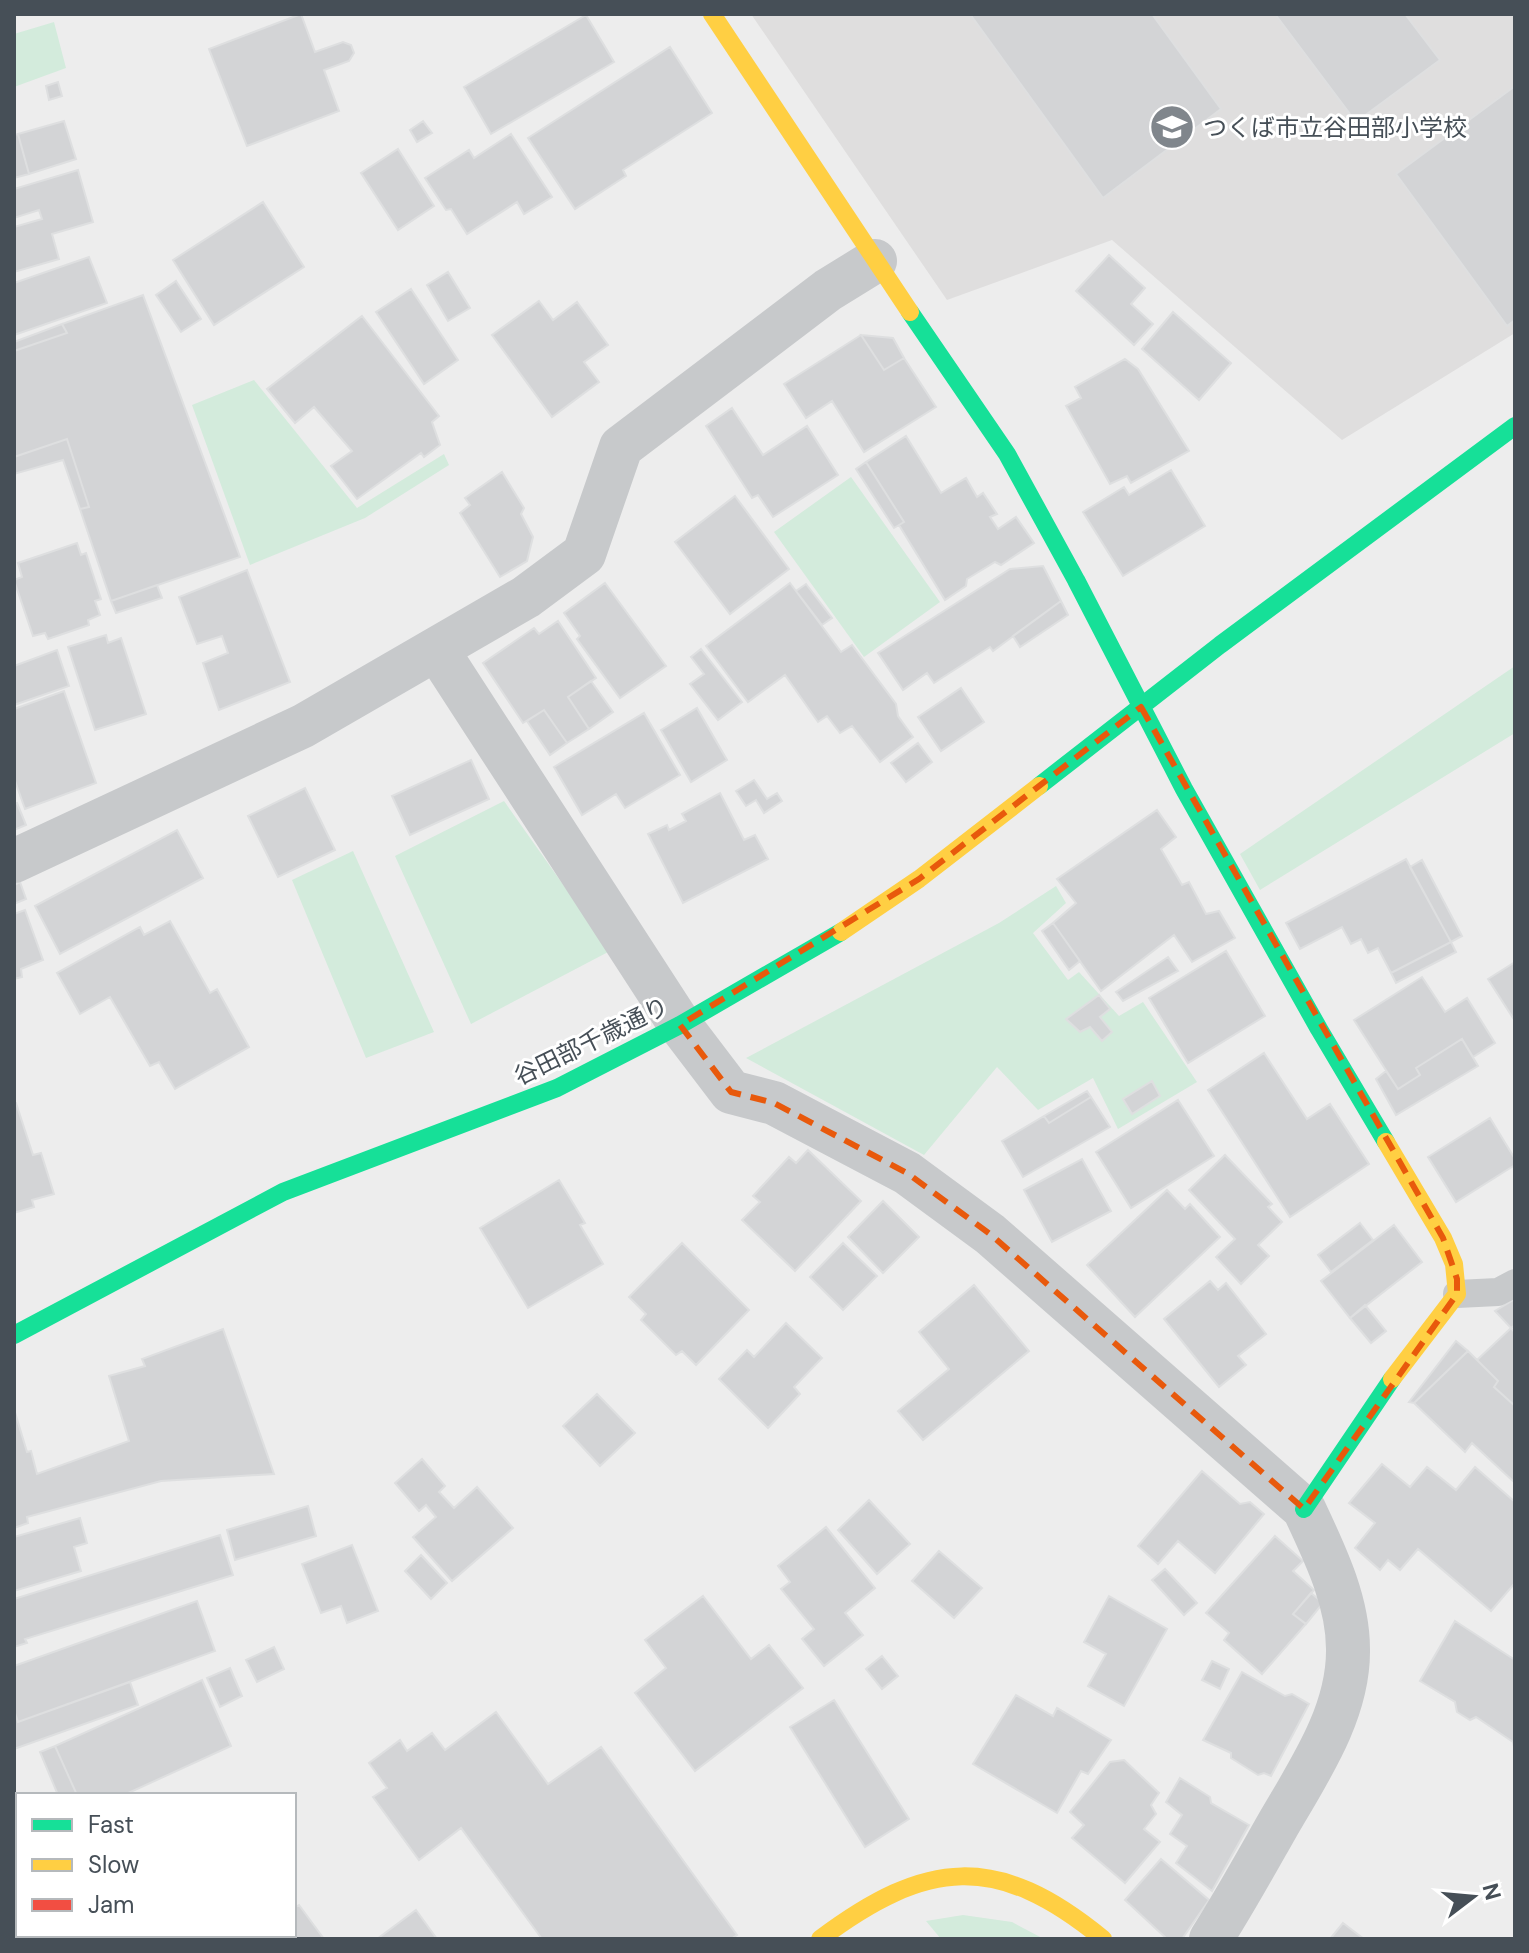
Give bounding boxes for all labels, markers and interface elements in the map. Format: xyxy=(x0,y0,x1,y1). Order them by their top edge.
school or university icon: つくば市立谷田部小学校 xyxy=(1148,103,1196,151)
place label: つくば市立谷田部小学校 xyxy=(1203,112,1467,143)
street label: 谷田部千歳通り xyxy=(509,990,673,1092)
legend xyxy=(16,1793,296,1937)
text: Fast xyxy=(88,1809,134,1840)
text: Slow xyxy=(88,1849,139,1880)
north arrow xyxy=(1433,1857,1513,1937)
text: N xyxy=(1476,1880,1508,1903)
text: Jam xyxy=(88,1889,134,1920)

